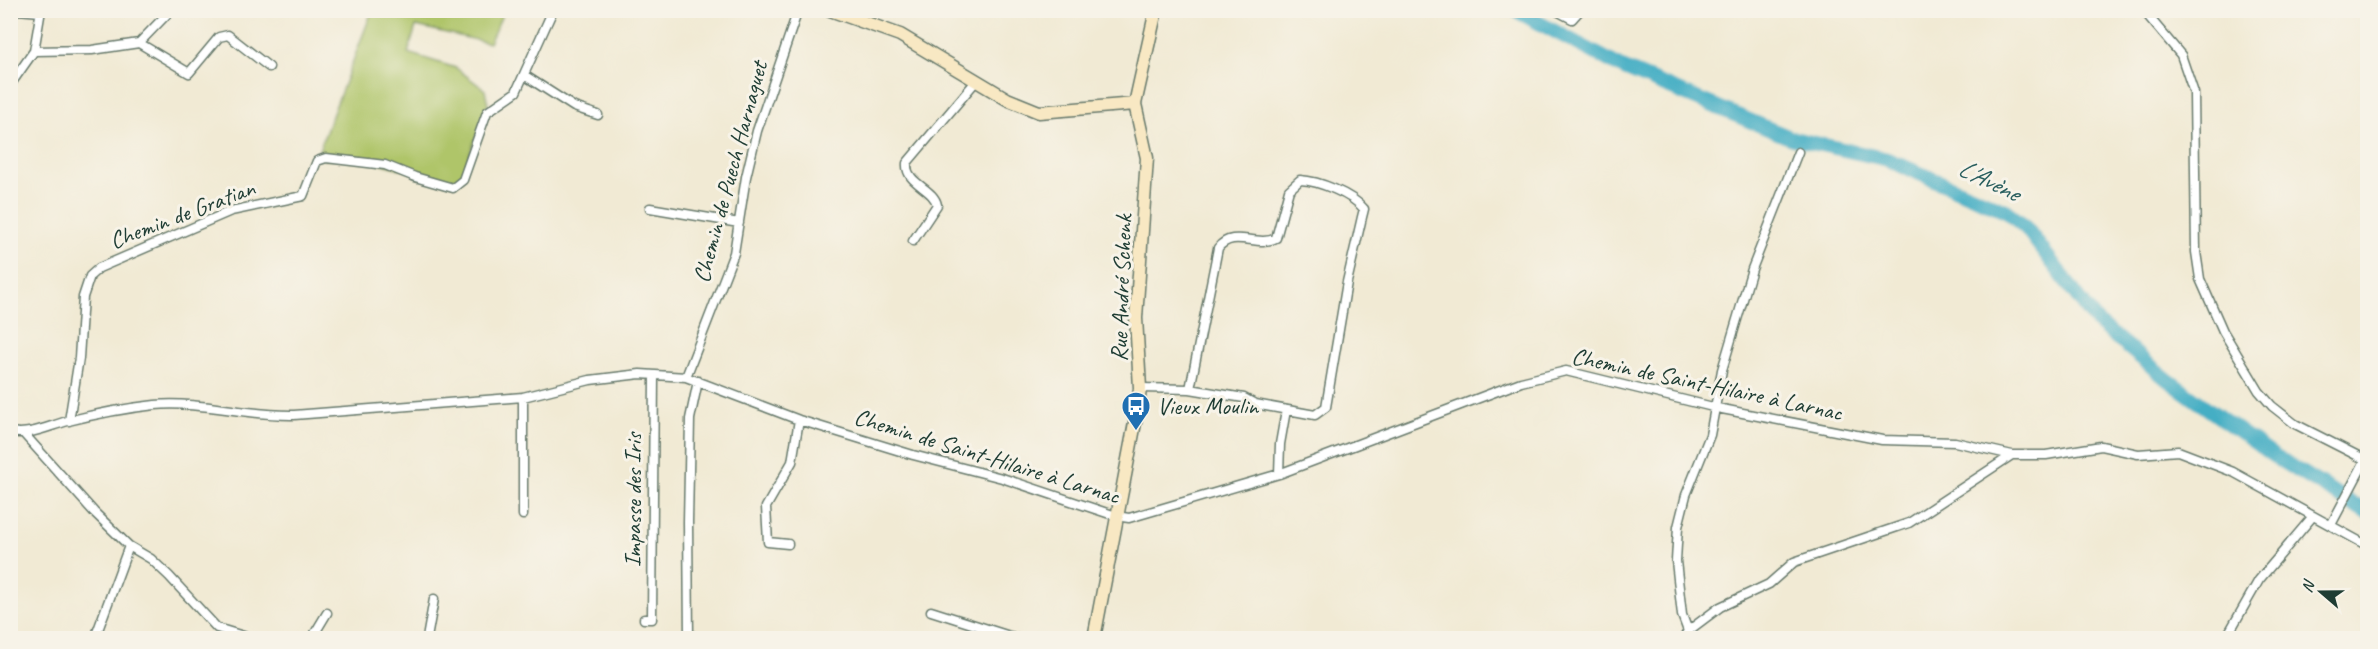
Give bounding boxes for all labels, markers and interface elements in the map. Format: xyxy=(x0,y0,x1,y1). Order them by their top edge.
street label: Chemin de Puech Harnaguet xyxy=(686,56,774,286)
water label: L'Avène xyxy=(1953,151,2029,211)
street label: Chemin de Gratian xyxy=(105,172,260,255)
street label: Rue André Schenk xyxy=(1103,212,1139,362)
street label: Chemin de Saint-Hilaire à Larnac xyxy=(1569,341,1846,428)
bus stop icon: Vieux Moulin xyxy=(1120,390,1152,432)
place label: Vieux Moulin xyxy=(1157,391,1259,421)
street label: Chemin de Saint-Hilaire à Larnac xyxy=(851,401,1124,511)
street label: Impasse des Iris xyxy=(618,431,648,567)
north arrow xyxy=(2291,562,2351,622)
text: N xyxy=(2297,576,2320,595)

